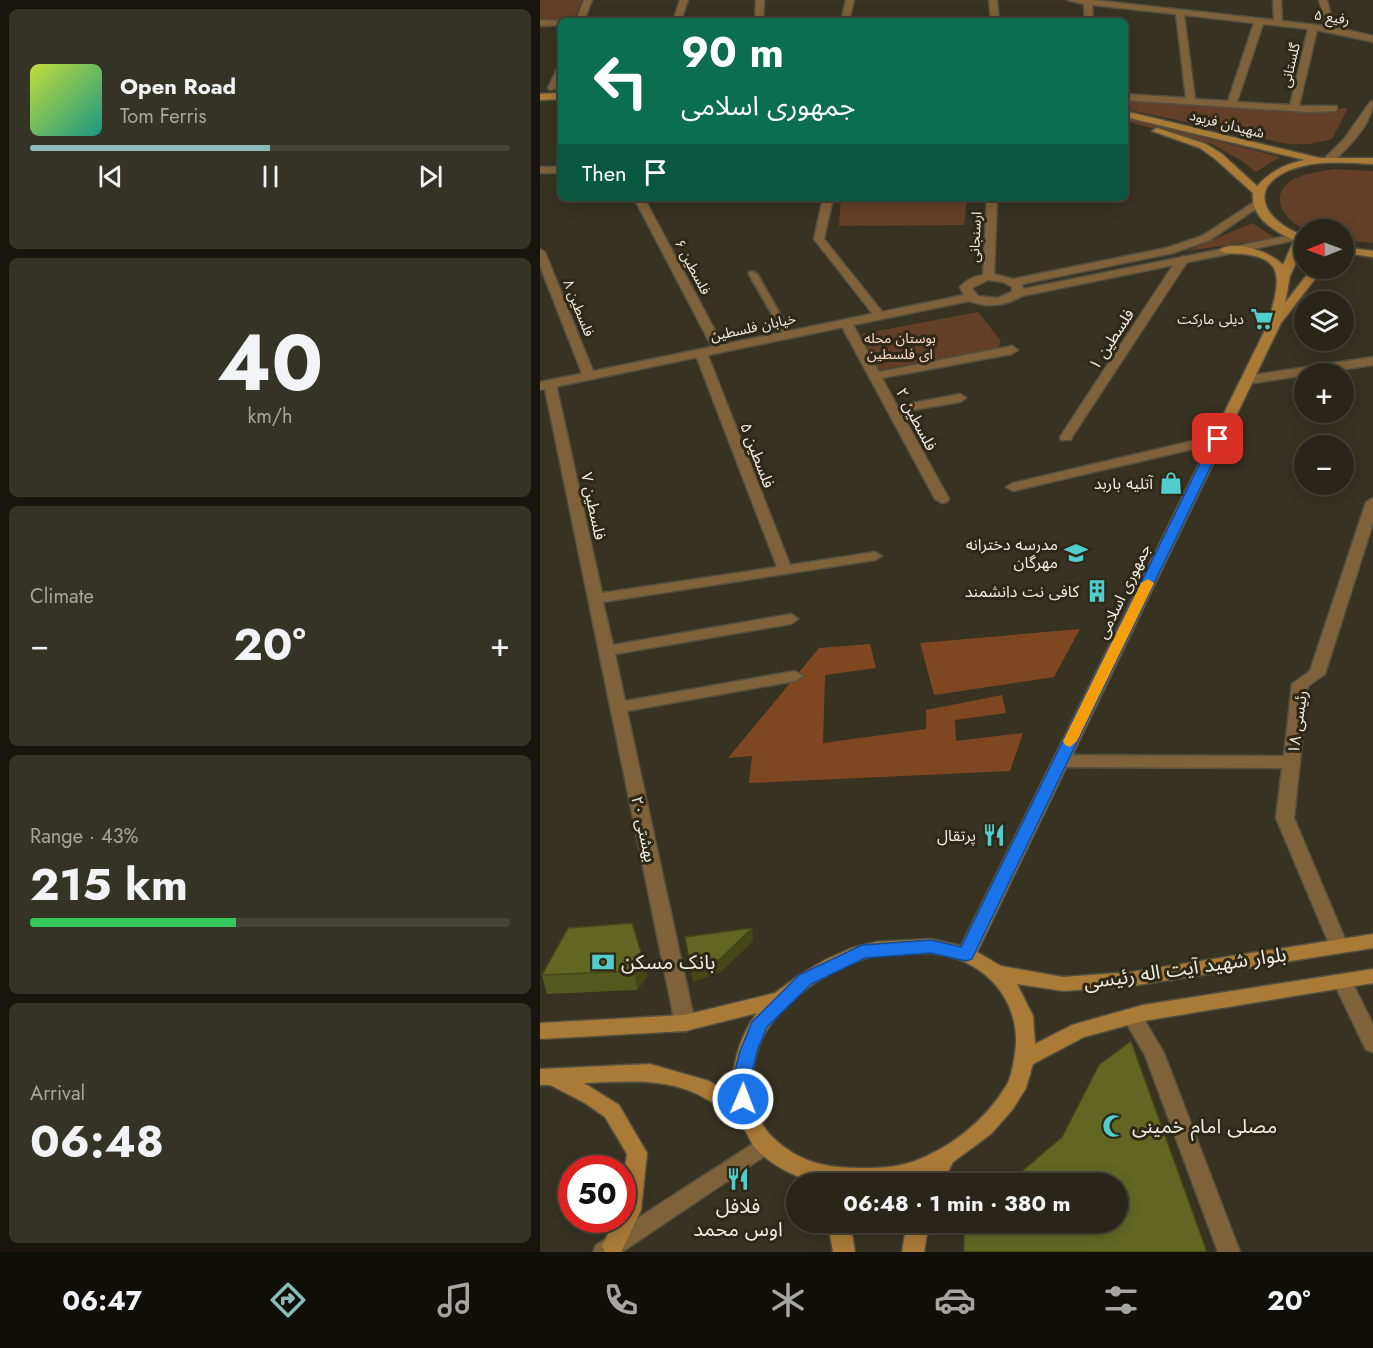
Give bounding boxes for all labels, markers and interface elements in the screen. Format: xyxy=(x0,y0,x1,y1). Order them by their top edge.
street label: رفیع ۵ xyxy=(1313,4,1351,31)
text: 90 m xyxy=(681,22,784,83)
street label: گلستانی xyxy=(1275,40,1305,89)
icon: left xyxy=(582,42,660,120)
text: Open Road xyxy=(120,70,236,102)
text: جمهوری اسلامی xyxy=(681,86,855,125)
text: Tom Ferris xyxy=(120,102,207,131)
street label: شهيدان فربود xyxy=(1188,105,1266,143)
icon: arrive xyxy=(639,156,672,189)
text: Then xyxy=(582,157,627,189)
icon: previous xyxy=(94,160,127,193)
icon: pause xyxy=(254,160,287,193)
icon: next xyxy=(414,160,447,193)
street label: ارسنجانی xyxy=(964,211,986,263)
north arrow xyxy=(1294,219,1354,279)
map controls xyxy=(1294,219,1354,495)
street label: فلسطین ۶ xyxy=(670,236,716,298)
street label: فلسطین ۸ xyxy=(558,276,600,340)
button: layers xyxy=(1294,291,1354,351)
street label: فلسطین ۱ xyxy=(1083,304,1140,374)
supermarket icon: دیلی مارکت xyxy=(1249,306,1275,332)
text: 40 xyxy=(217,307,323,419)
street label: خیابان فلسطین xyxy=(708,308,798,346)
place label: دیلی مارکت xyxy=(1177,309,1244,329)
park label: بوستان محله ای فلسطین xyxy=(864,328,936,364)
button: + xyxy=(1294,363,1354,423)
street label: فلسطین ۲ xyxy=(890,384,943,455)
text: km/h xyxy=(247,402,293,431)
pin xyxy=(1192,413,1243,464)
street label: فلسطین ۵ xyxy=(735,419,781,491)
icon: arrive xyxy=(1201,422,1234,455)
button: − xyxy=(1294,435,1354,495)
street label: فلسطین ۷ xyxy=(575,470,612,542)
shop icon: آتلیه باربد xyxy=(1158,470,1184,496)
place label: آتلیه باربد xyxy=(1094,472,1154,495)
place label: مدرسه دخترانه مهرگان xyxy=(966,533,1058,574)
school or university icon: مدرسه دخترانه مهرگان xyxy=(1063,540,1089,566)
street label: جمهوری اسلامی xyxy=(1090,540,1156,643)
building icon: کافی نت دانشمند xyxy=(1084,578,1110,604)
place label: کافی نت دانشمند xyxy=(965,580,1079,603)
text: Climate xyxy=(30,582,94,611)
text: 20° xyxy=(233,612,306,677)
text: − xyxy=(30,621,49,668)
text: + xyxy=(490,621,510,668)
street label: رئیسی ۱۸ xyxy=(1282,689,1313,755)
street label: بهشتی ۲۰ xyxy=(625,794,662,864)
text: Range · 43% xyxy=(30,822,139,851)
restaurant icon: پرتقال xyxy=(981,822,1007,848)
place label: پرتقال xyxy=(937,824,976,847)
text: 215 km xyxy=(30,852,188,917)
street label: بلوار شهید آیت اله رئیسی xyxy=(1082,940,1288,997)
place label: بانک مسکن xyxy=(621,948,715,977)
bank icon: بانک مسکن xyxy=(590,949,616,975)
position arrow xyxy=(711,1067,775,1131)
text: Arrival xyxy=(30,1079,85,1108)
text: 06:48 xyxy=(30,1109,164,1174)
place label: مصلی امام خمینی xyxy=(1132,1112,1277,1141)
mosque icon: مصلی امام خمینی xyxy=(1101,1113,1127,1139)
speed limit sign: 50 xyxy=(558,1155,636,1233)
restaurant icon: فلافل اوس محمد xyxy=(725,1166,751,1192)
text: 06:48 · 1 min · 380 m xyxy=(843,1187,1071,1219)
place label: فلافل اوس محمد xyxy=(693,1192,783,1244)
icon: directions xyxy=(267,1279,309,1321)
icon: music xyxy=(434,1279,476,1321)
icon: phone xyxy=(600,1279,642,1321)
icon: climate xyxy=(767,1279,809,1321)
icon: car xyxy=(934,1279,976,1321)
icon: filters xyxy=(1100,1279,1142,1321)
text: 06:47 xyxy=(62,1281,142,1320)
text: 20° xyxy=(1267,1281,1311,1320)

